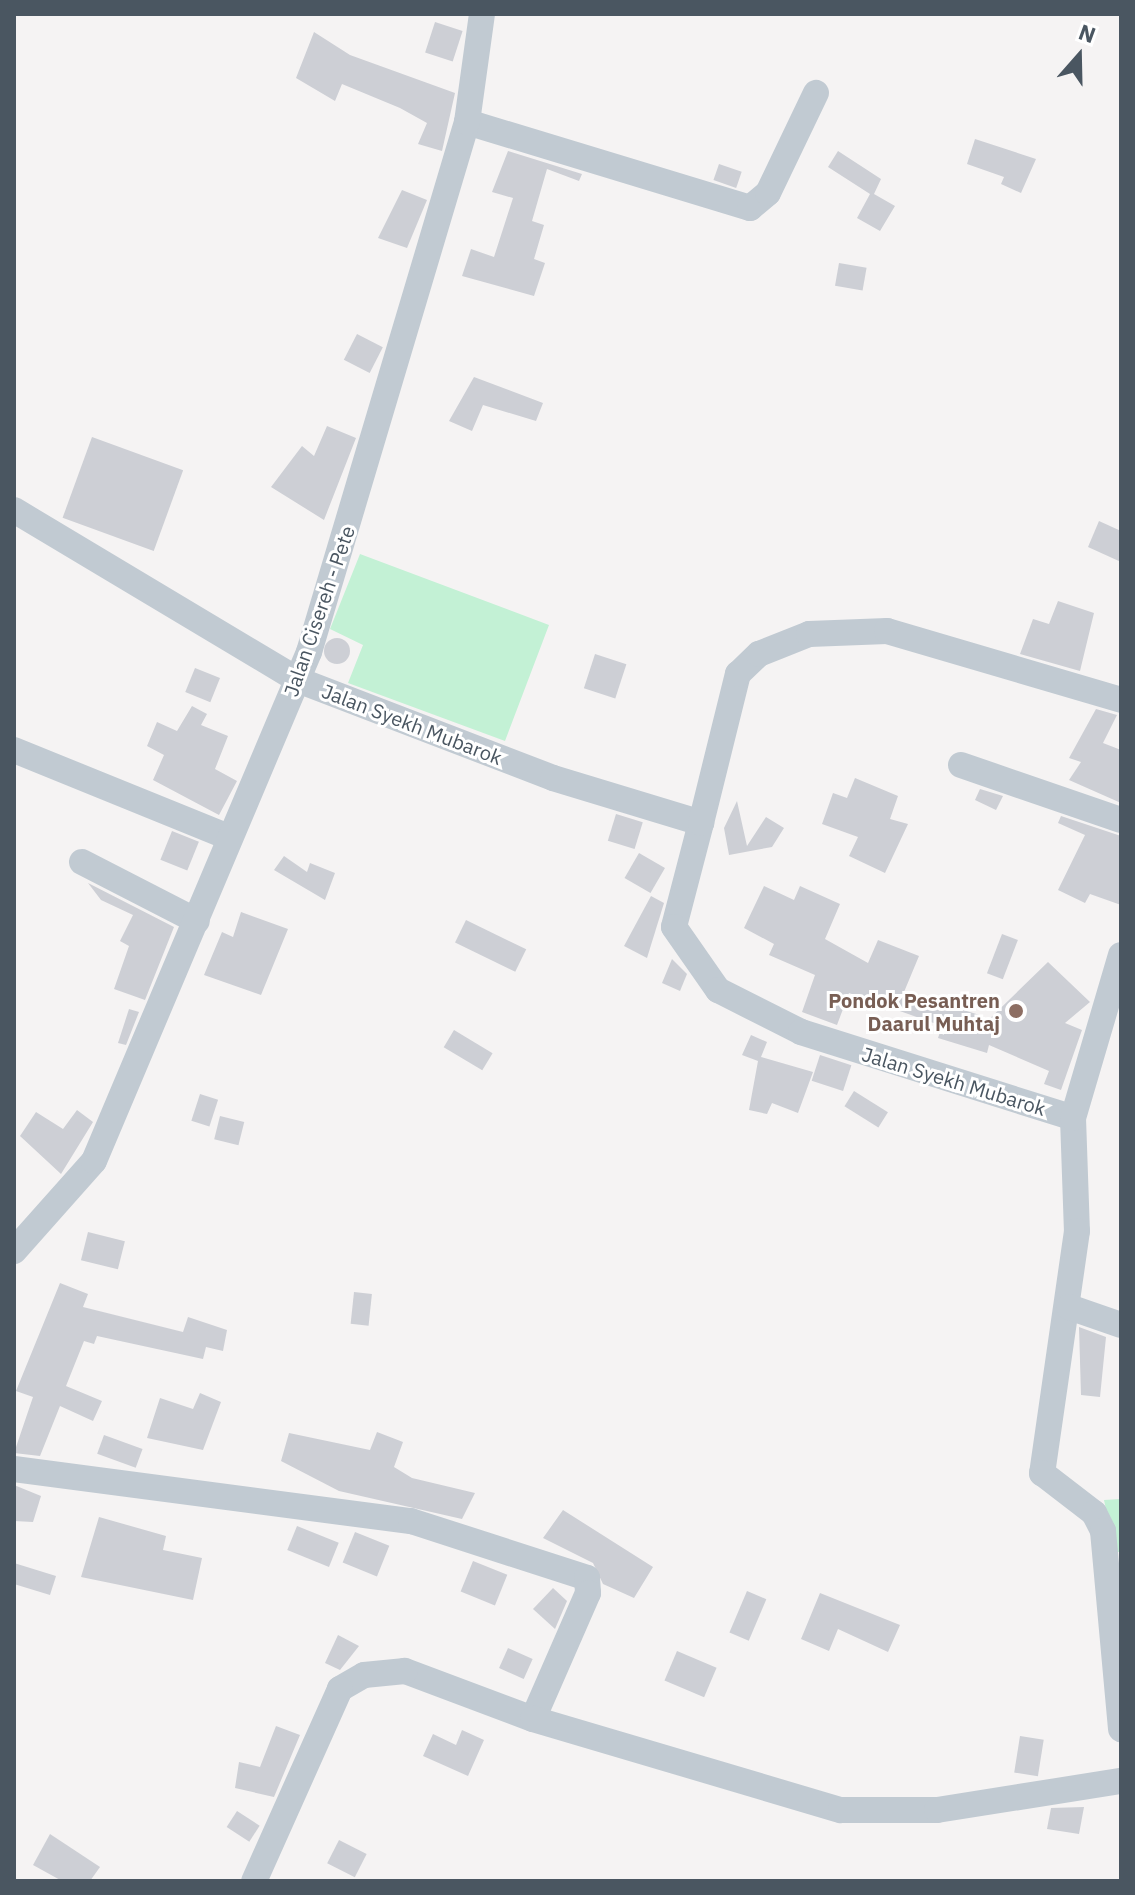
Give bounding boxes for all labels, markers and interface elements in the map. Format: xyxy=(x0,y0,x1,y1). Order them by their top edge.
north arrow xyxy=(1039,16,1119,96)
text: N xyxy=(1075,17,1100,49)
street label: Jalan Cisereh - Pete xyxy=(279,523,359,699)
street label: Jalan Syekh Mubarok xyxy=(319,679,505,769)
place label: Pondok Pesantren Daarul Muhtaj xyxy=(828,988,1000,1035)
marker: Pondok Pesantren Daarul Muhtaj xyxy=(1007,1002,1025,1020)
street label: Jalan Syekh Mubarok xyxy=(859,1042,1049,1120)

